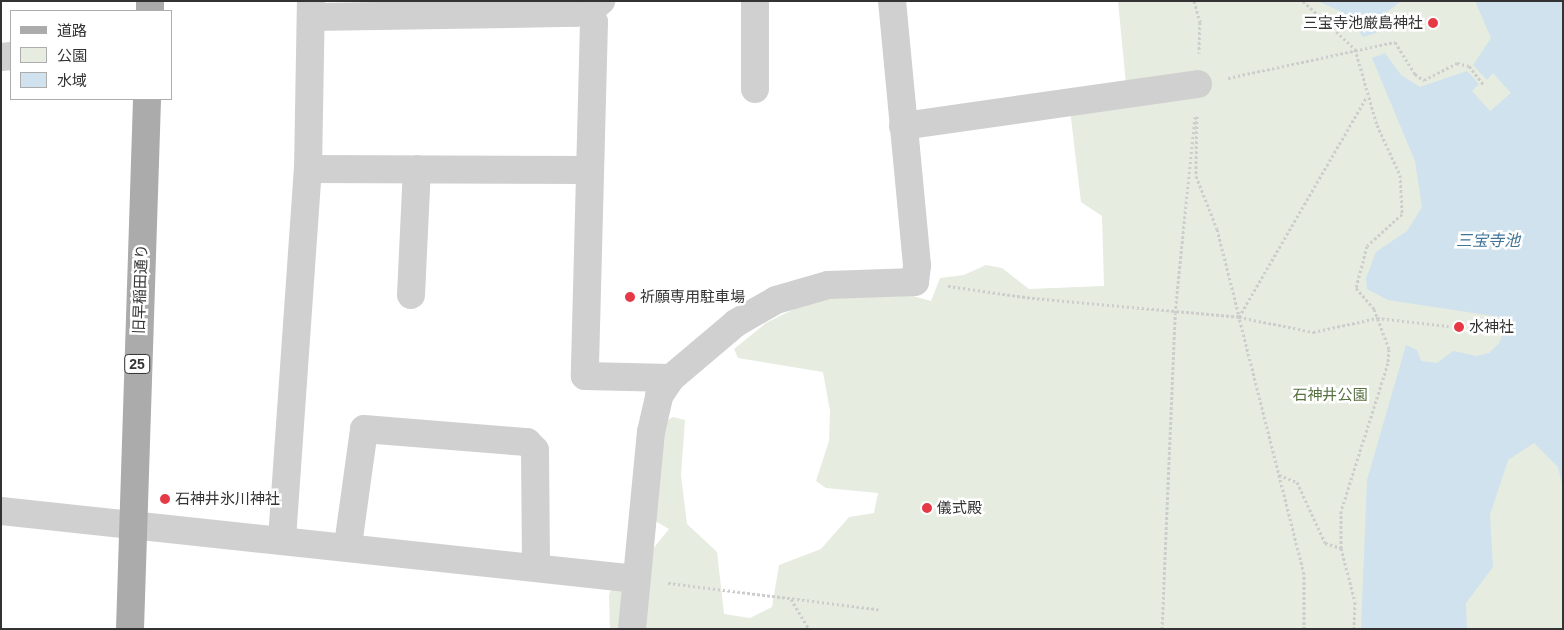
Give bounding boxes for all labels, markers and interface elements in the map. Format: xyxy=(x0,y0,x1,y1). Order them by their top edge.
legend xyxy=(10,10,172,100)
place label: 三宝寺池厳島神社 xyxy=(1303,14,1423,32)
marker: 三宝寺池厳島神社 xyxy=(1427,17,1439,29)
text: 道路 xyxy=(57,22,87,39)
text: 公園 xyxy=(57,47,87,64)
text: 水域 xyxy=(57,72,87,89)
water label: 三宝寺池 xyxy=(1456,231,1520,251)
street label: 旧早稲田通り xyxy=(129,244,151,334)
place label: 祈願専用駐車場 xyxy=(640,288,745,306)
marker: 祈願専用駐車場 xyxy=(624,291,636,303)
place label: 水神社 xyxy=(1469,318,1514,336)
marker: 水神社 xyxy=(1453,321,1465,333)
road number: 25 xyxy=(123,352,151,376)
park label: 石神井公園 xyxy=(1293,386,1367,404)
place label: 石神井氷川神社 xyxy=(175,490,280,508)
marker: 石神井氷川神社 xyxy=(159,493,171,505)
place label: 儀式殿 xyxy=(937,499,982,517)
marker: 儀式殿 xyxy=(921,502,933,514)

